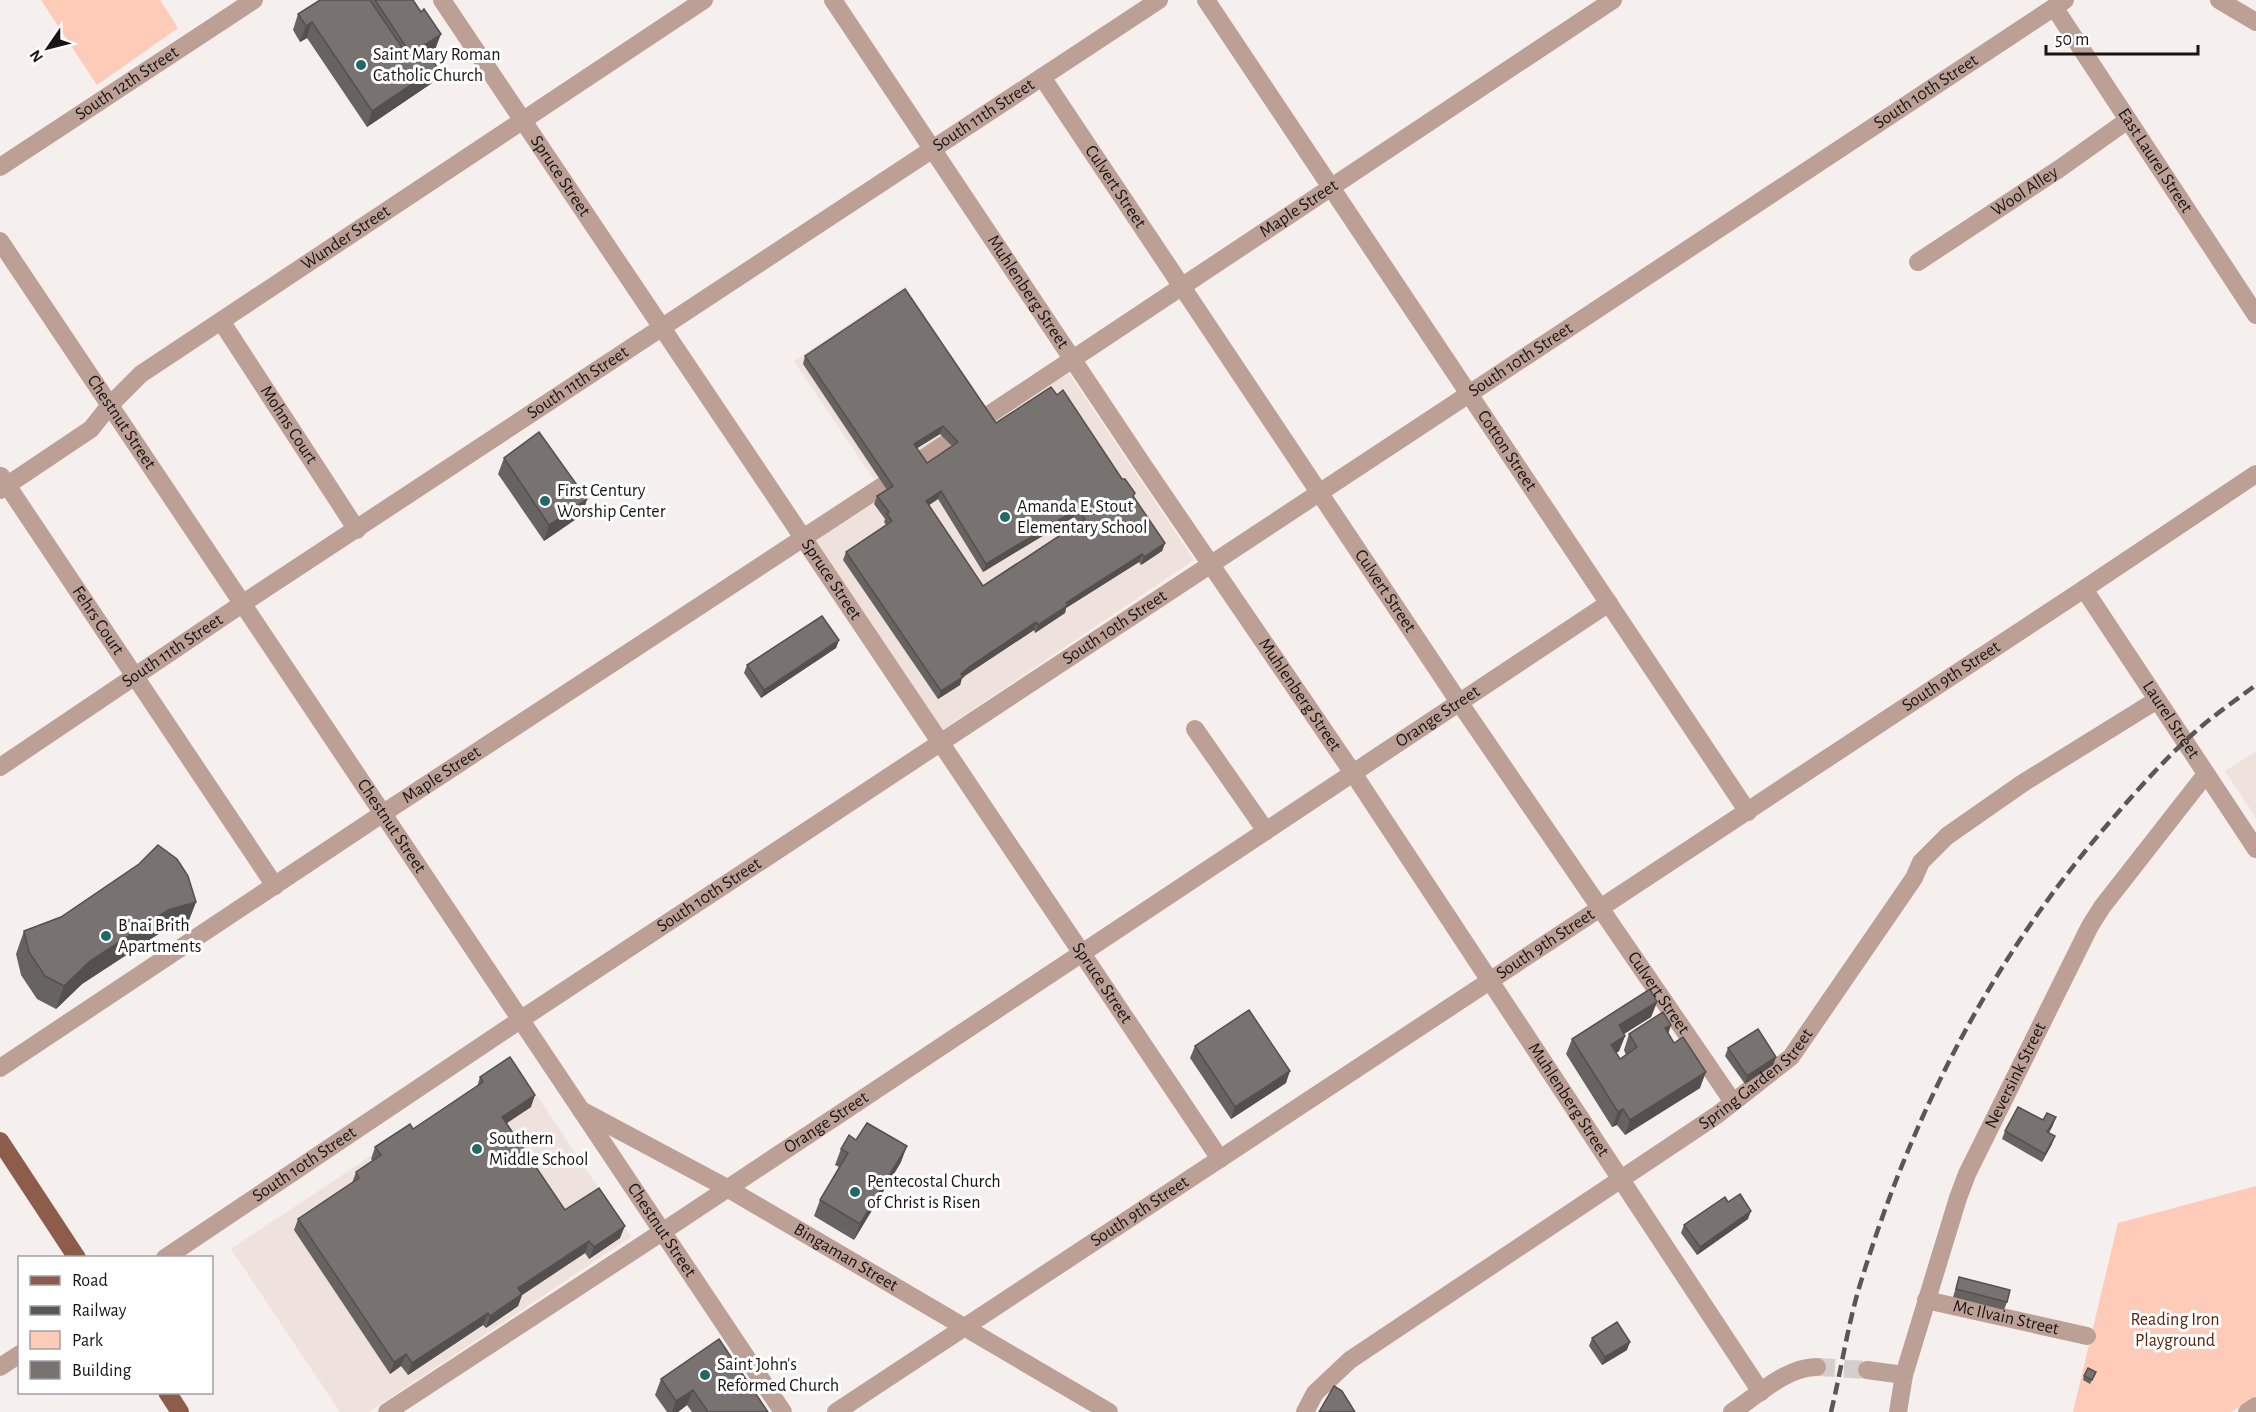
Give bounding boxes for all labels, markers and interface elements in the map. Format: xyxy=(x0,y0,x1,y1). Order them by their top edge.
north arrow xyxy=(18,18,78,78)
scale bar xyxy=(2046,18,2198,56)
text: 50 m xyxy=(2055,31,2089,49)
street label: South 12th Street xyxy=(72,43,182,124)
place label: Saint Mary Roman Catholic Church xyxy=(373,46,500,85)
text: N xyxy=(27,47,46,65)
street label: South 10th Street xyxy=(1871,51,1982,133)
marker: Saint Mary Roman Catholic Church xyxy=(354,58,368,72)
street label: South 11th Street xyxy=(930,76,1038,155)
street label: East Laurel Street xyxy=(2114,105,2196,217)
street label: Spruce Street xyxy=(527,132,594,220)
street label: Culvert Street xyxy=(1081,142,1149,232)
street label: Wool Alley xyxy=(1988,163,2062,220)
street label: Maple Street xyxy=(1256,176,1341,241)
street label: Wunder Street xyxy=(298,202,394,274)
street label: Muhlenberg Street xyxy=(984,232,1072,352)
street label: South 10th Street xyxy=(1465,319,1576,401)
street label: South 11th Street xyxy=(524,343,632,423)
street label: Chestnut Street xyxy=(83,372,159,473)
street label: Mohns Court xyxy=(257,383,321,467)
street label: Cotton Street xyxy=(1474,407,1540,494)
place label: First Century Worship Center xyxy=(557,482,666,521)
marker: First Century Worship Center xyxy=(538,494,552,508)
place label: Amanda E. Stout Elementary School xyxy=(1017,498,1148,537)
marker: Amanda E. Stout Elementary School xyxy=(998,510,1012,524)
street label: Spruce Street xyxy=(798,536,865,623)
street label: Culvert Street xyxy=(1351,546,1419,636)
street label: Fehrs Court xyxy=(68,583,127,659)
street label: South 10th Street xyxy=(1060,587,1170,668)
street label: South 11th Street xyxy=(119,610,226,691)
street label: Muhlenberg Street xyxy=(1255,635,1344,755)
street label: South 9th Street xyxy=(1899,638,2004,715)
street label: Laurel Street xyxy=(2139,678,2203,762)
street label: Orange Street xyxy=(1392,682,1483,751)
street label: Maple Street xyxy=(399,743,484,807)
street label: Chestnut Street xyxy=(354,776,429,877)
street label: South 10th Street xyxy=(654,854,765,936)
street label: South 9th Street xyxy=(1493,905,1598,983)
place label: B'nai Brith Apartments xyxy=(118,917,201,956)
marker: B'nai Brith Apartments xyxy=(99,929,113,943)
street label: Spruce Street xyxy=(1068,939,1135,1027)
street label: Culvert Street xyxy=(1624,948,1693,1038)
street label: Neversink Street xyxy=(1982,1020,2050,1131)
street label: Spring Garden Street xyxy=(1696,1025,1817,1133)
street label: Muhlenberg Street xyxy=(1525,1040,1612,1160)
street label: Orange Street xyxy=(781,1088,872,1157)
street label: South 10th Street xyxy=(249,1123,360,1205)
place label: Southern Middle School xyxy=(489,1130,588,1169)
marker: Southern Middle School xyxy=(470,1142,484,1156)
place label: Pentecostal Church of Christ is Risen xyxy=(867,1173,1001,1212)
street label: South 9th Street xyxy=(1088,1173,1192,1250)
street label: Chestnut Street xyxy=(624,1180,699,1281)
marker: Pentecostal Church of Christ is Risen xyxy=(848,1185,862,1199)
street label: Bingaman Street xyxy=(790,1220,901,1295)
legend xyxy=(18,1256,213,1394)
text: Road xyxy=(72,1272,108,1290)
street label: Mc Ilvain Street xyxy=(1951,1297,2061,1338)
text: Railway xyxy=(72,1302,127,1320)
park label: Reading Iron Playground xyxy=(2130,1311,2220,1350)
text: Park xyxy=(72,1332,104,1350)
place label: Saint John's Reformed Church xyxy=(717,1356,839,1395)
text: Building xyxy=(72,1362,132,1380)
marker: Saint John's Reformed Church xyxy=(698,1368,712,1382)

